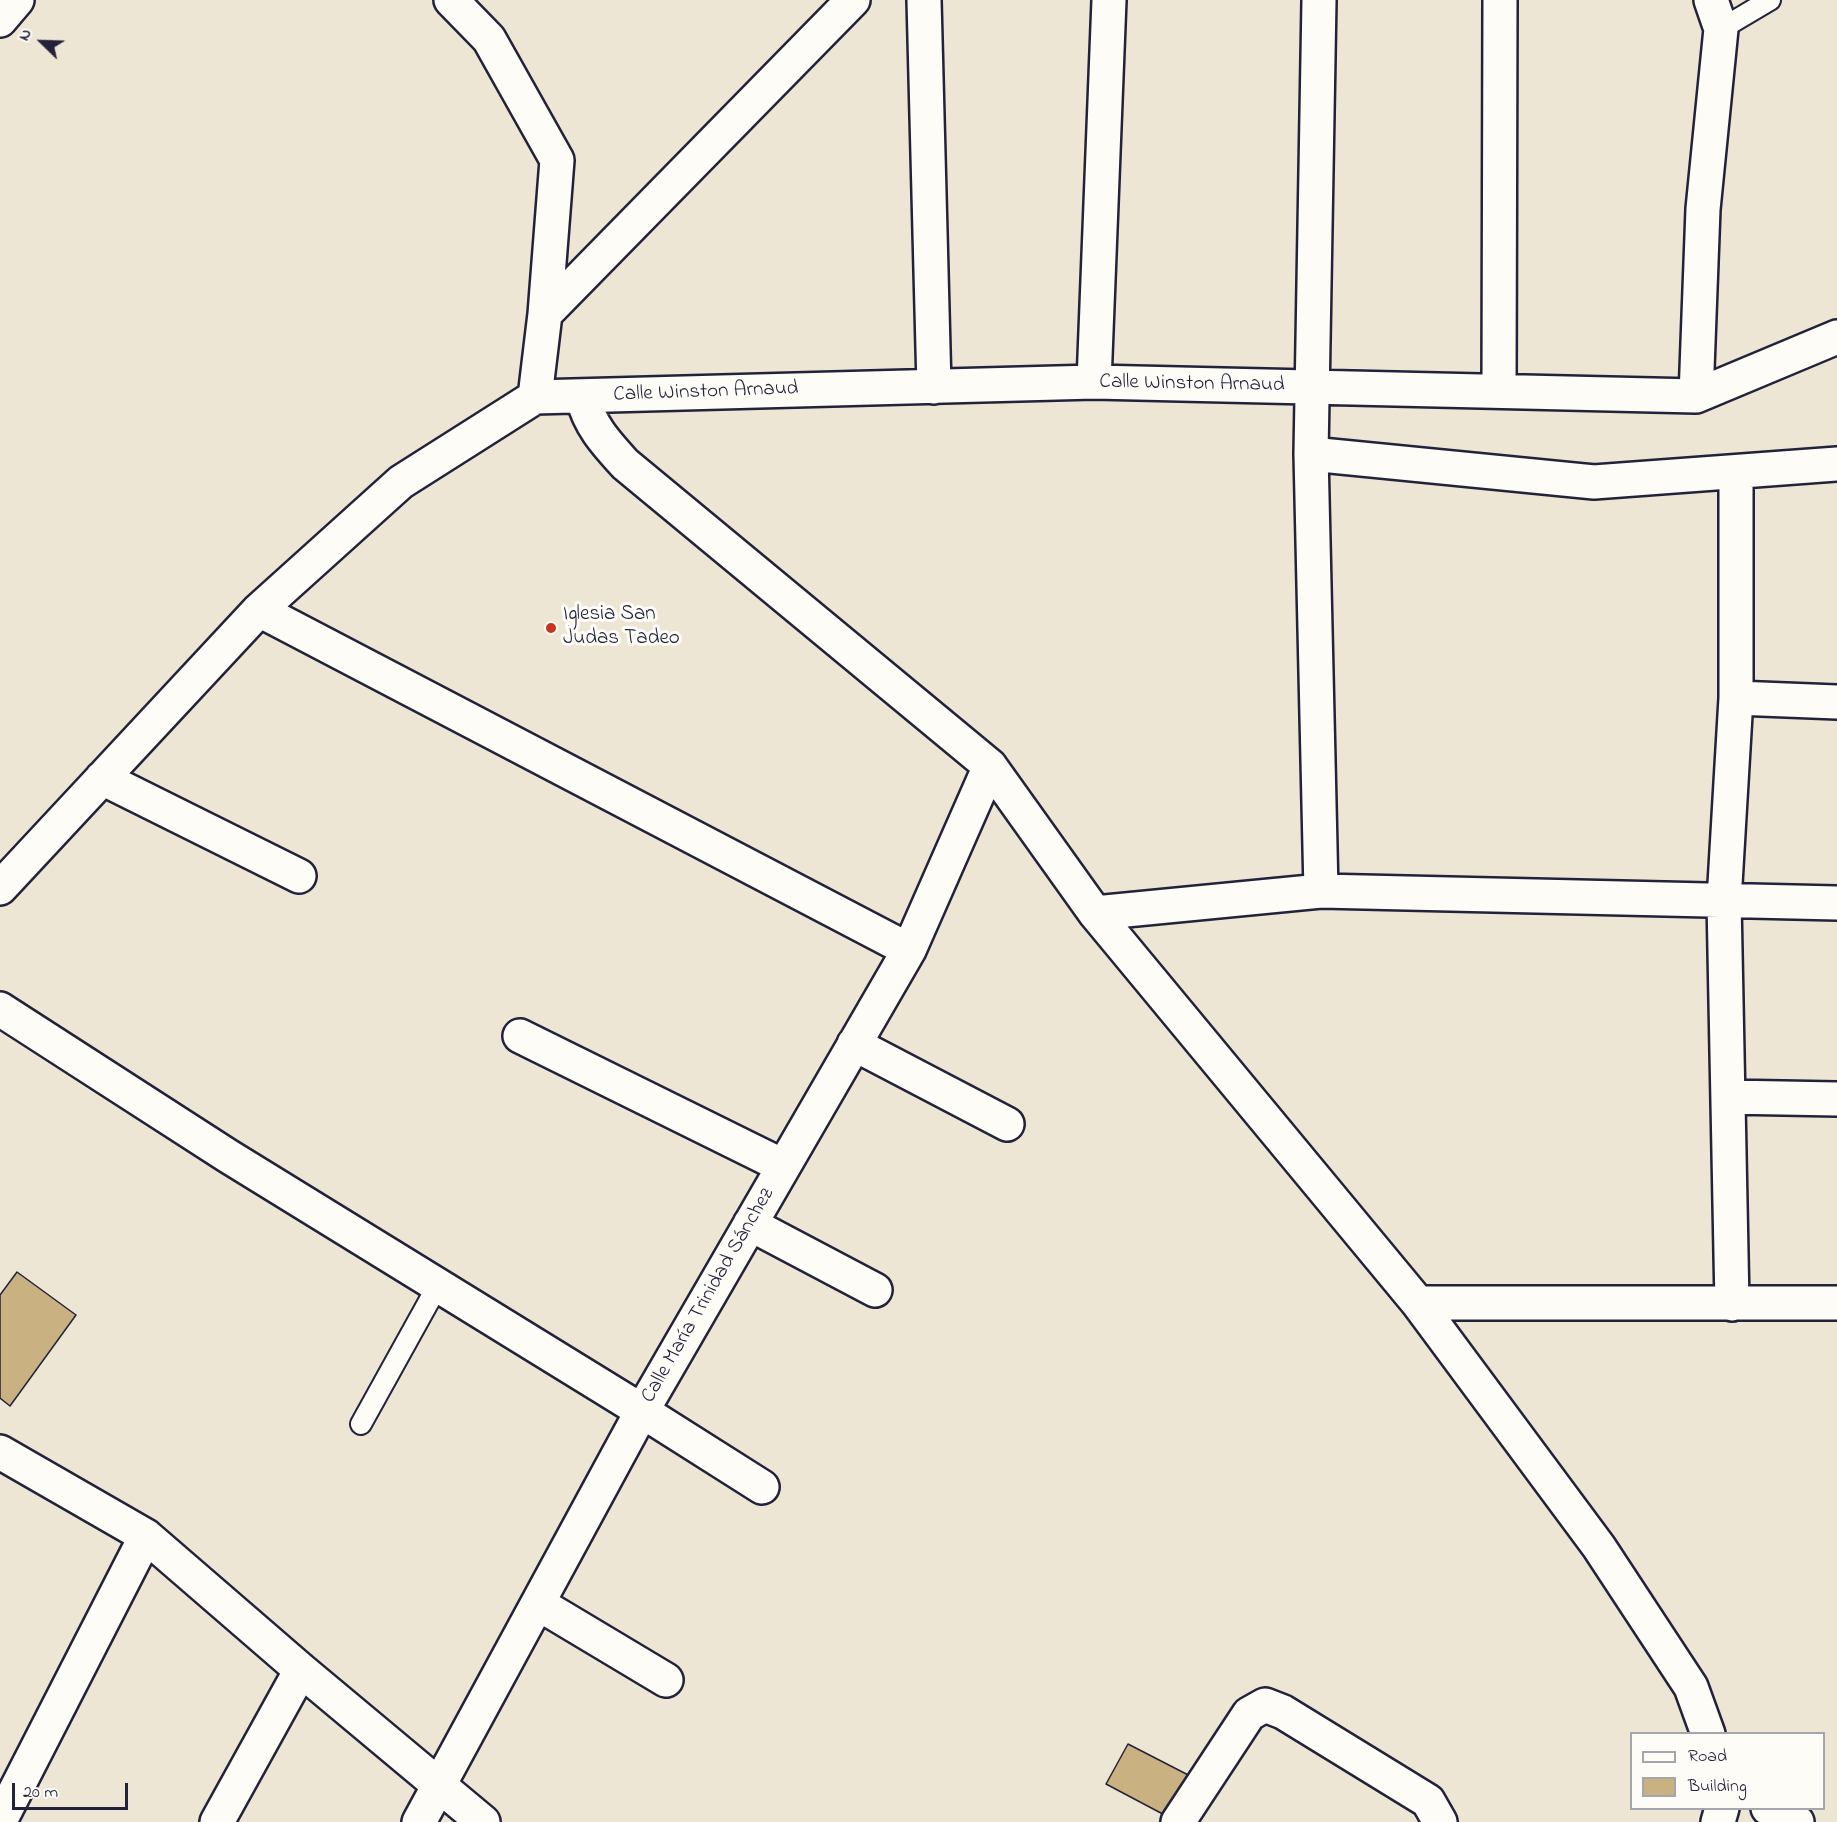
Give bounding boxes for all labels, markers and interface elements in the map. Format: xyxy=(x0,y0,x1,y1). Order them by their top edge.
north arrow xyxy=(12,12,72,72)
text: N xyxy=(12,25,39,45)
street label: Calle Winston Arnaud xyxy=(1099,371,1285,399)
street label: Calle Winston Arnaud xyxy=(613,377,799,409)
place label: Iglesia San Judas Tadeo xyxy=(563,603,680,653)
marker: Iglesia San Judas Tadeo xyxy=(544,621,558,635)
street label: Calle María Trinidad Sánchez xyxy=(637,1184,781,1408)
legend xyxy=(1630,1732,1825,1810)
text: Road xyxy=(1688,1744,1727,1770)
scale bar xyxy=(15,1771,130,1809)
text: Building xyxy=(1688,1774,1747,1800)
text: 20 m xyxy=(23,1780,58,1806)

